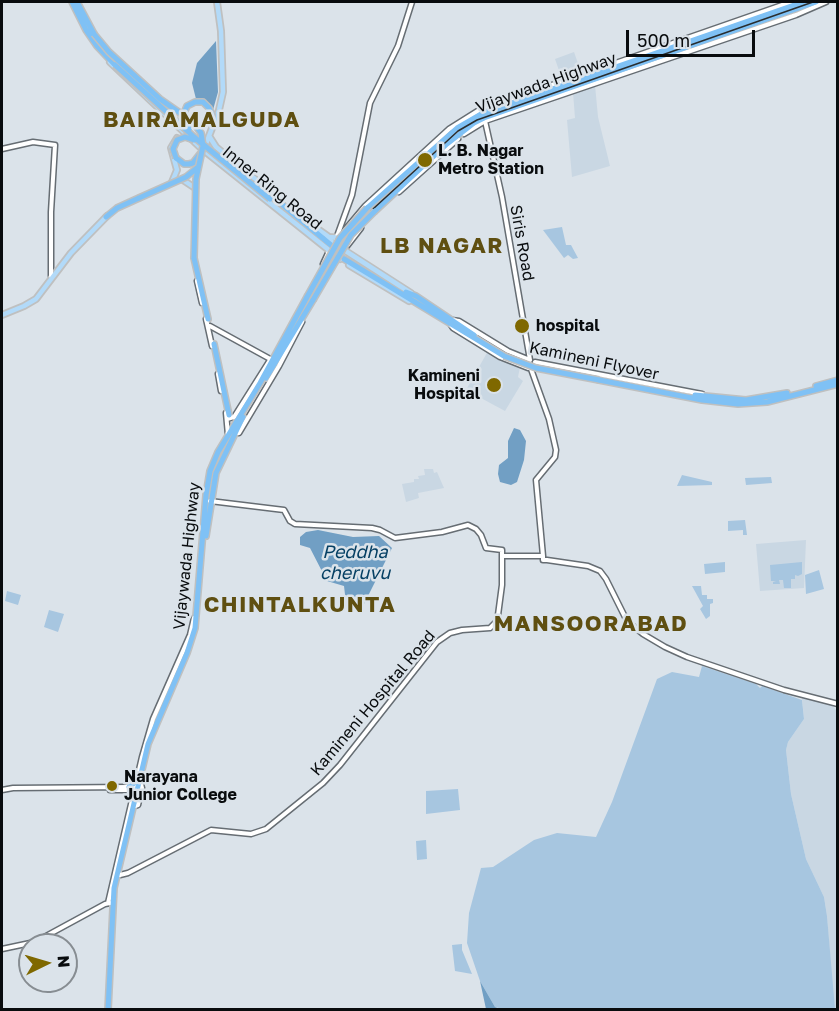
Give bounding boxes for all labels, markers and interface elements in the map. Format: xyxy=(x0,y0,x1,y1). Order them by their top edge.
scale bar xyxy=(629,18,758,56)
text: 500 m xyxy=(637,29,690,51)
street label: Vijaywada Highway xyxy=(473,49,619,117)
district label: BAIRAMALGUDA xyxy=(103,107,301,133)
place label: L. B. Nagar Metro Station xyxy=(438,141,544,179)
street label: Inner Ring Road xyxy=(218,142,326,234)
marker: L. B. Nagar Metro Station xyxy=(416,151,434,169)
street label: Siris Road xyxy=(506,204,538,282)
district label: LB NAGAR xyxy=(380,233,504,259)
place label: hospital xyxy=(536,316,600,336)
marker: hospital xyxy=(513,317,531,335)
street label: Kamineni Flyover xyxy=(527,338,661,384)
place label: Kamineni Hospital xyxy=(408,366,480,404)
marker: Kamineni Hospital xyxy=(485,376,503,394)
street label: Vijaywada Highway xyxy=(170,481,204,631)
water label: Peddha cheruvu xyxy=(320,541,390,584)
district label: CHINTALKUNTA xyxy=(204,592,396,618)
district label: MANSOORABAD xyxy=(494,611,688,637)
street label: Kamineni Hospital Road xyxy=(307,626,439,780)
place label: Narayana Junior College xyxy=(124,767,237,805)
marker: Narayana Junior College xyxy=(105,779,119,793)
north arrow xyxy=(18,933,78,993)
text: N xyxy=(53,955,74,969)

